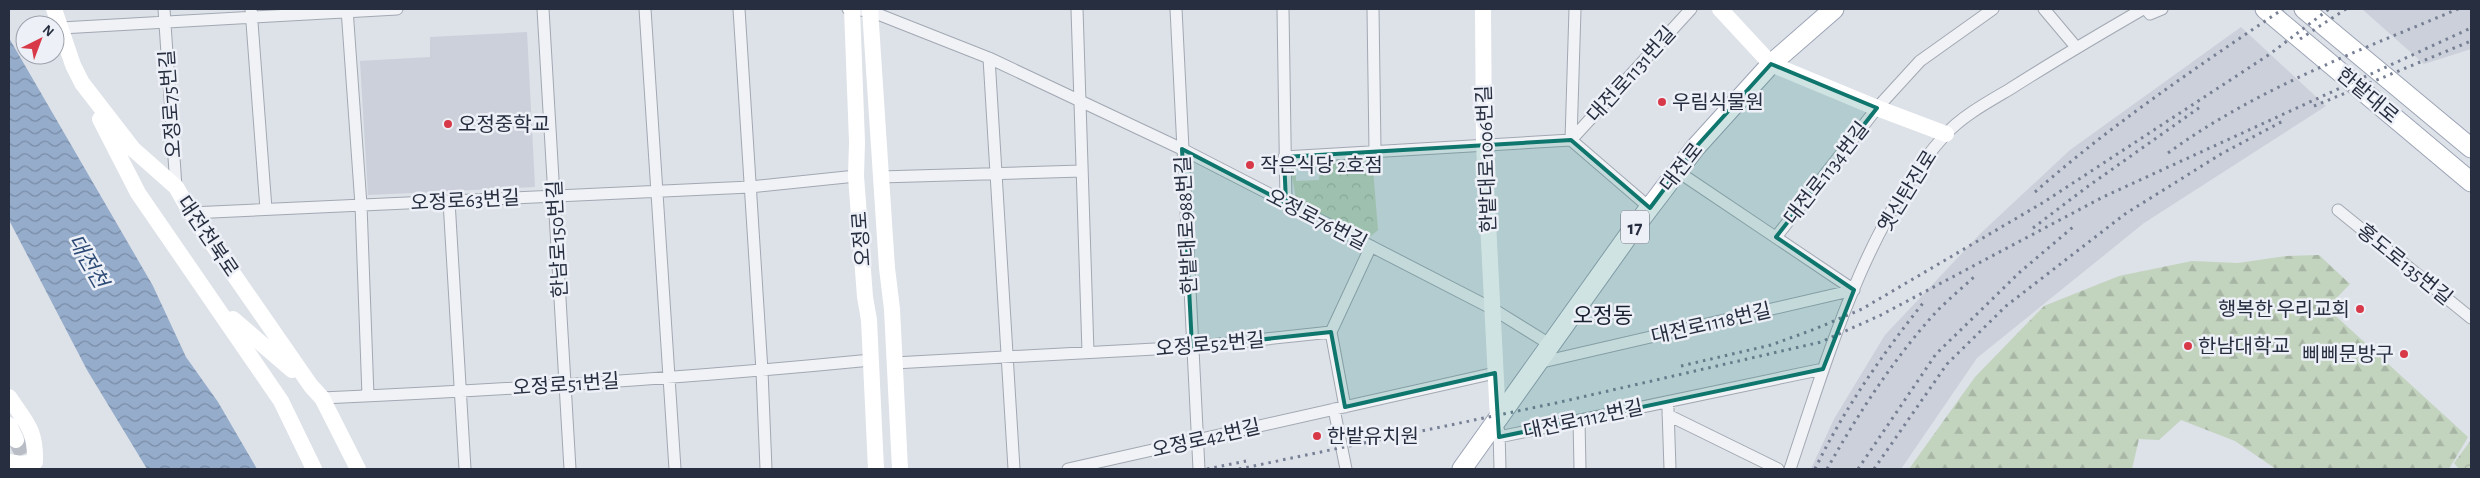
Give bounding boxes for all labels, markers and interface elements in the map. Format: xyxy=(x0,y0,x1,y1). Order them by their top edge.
north arrow xyxy=(15,15,65,65)
street label: 대전로1131번길 xyxy=(1583,22,1680,126)
text: N xyxy=(40,23,56,40)
street label: 오정로75번길 xyxy=(156,49,185,159)
street label: 한밭대로 xyxy=(2333,64,2403,127)
street label: 한밭대로1006번길 xyxy=(1473,85,1500,233)
place label: 우림식물원 xyxy=(1672,92,1764,113)
marker: 우림식물원 xyxy=(1656,96,1668,108)
place label: 오정중학교 xyxy=(458,114,550,135)
marker: 오정중학교 xyxy=(442,118,454,130)
street label: 대전로1134번길 xyxy=(1780,118,1873,228)
street label: 대전로 xyxy=(1656,139,1707,196)
street label: 옛신탄진로 xyxy=(1874,147,1941,236)
street label: 한밭대로988번길 xyxy=(1172,155,1201,295)
place label: 작은식당 2호점 xyxy=(1260,155,1383,176)
marker: 작은식당 2호점 xyxy=(1244,159,1256,171)
street label: 한남로150번길 xyxy=(544,180,571,298)
street label: 오정로76번길 xyxy=(1263,185,1370,254)
street label: 오정로63번길 xyxy=(410,187,520,214)
street label: 대전천북로 xyxy=(173,192,242,280)
road number: 17 xyxy=(1621,210,1649,243)
street label: 오정로 xyxy=(849,211,874,267)
street label: 홍도로135번길 xyxy=(2353,220,2456,309)
water label: 대전천 xyxy=(64,230,113,294)
place label: 행복한 우리교회 xyxy=(2218,299,2350,320)
street label: 대전로1118번길 xyxy=(1649,300,1773,347)
marker: 행복한 우리교회 xyxy=(2354,303,2366,315)
district label: 오정동 xyxy=(1573,304,1633,327)
street label: 오정로52번길 xyxy=(1155,329,1265,360)
place label: 한남대학교 xyxy=(2198,336,2290,357)
marker: 한남대학교 xyxy=(2182,340,2194,352)
place label: 삐삐문방구 xyxy=(2302,344,2394,365)
marker: 삐삐문방구 xyxy=(2398,348,2410,360)
street label: 오정로51번길 xyxy=(512,370,620,399)
street label: 대전로1112번길 xyxy=(1521,397,1645,442)
street label: 오정로42번길 xyxy=(1150,416,1262,461)
place label: 한밭유치원 xyxy=(1327,426,1419,447)
marker: 한밭유치원 xyxy=(1311,430,1323,442)

